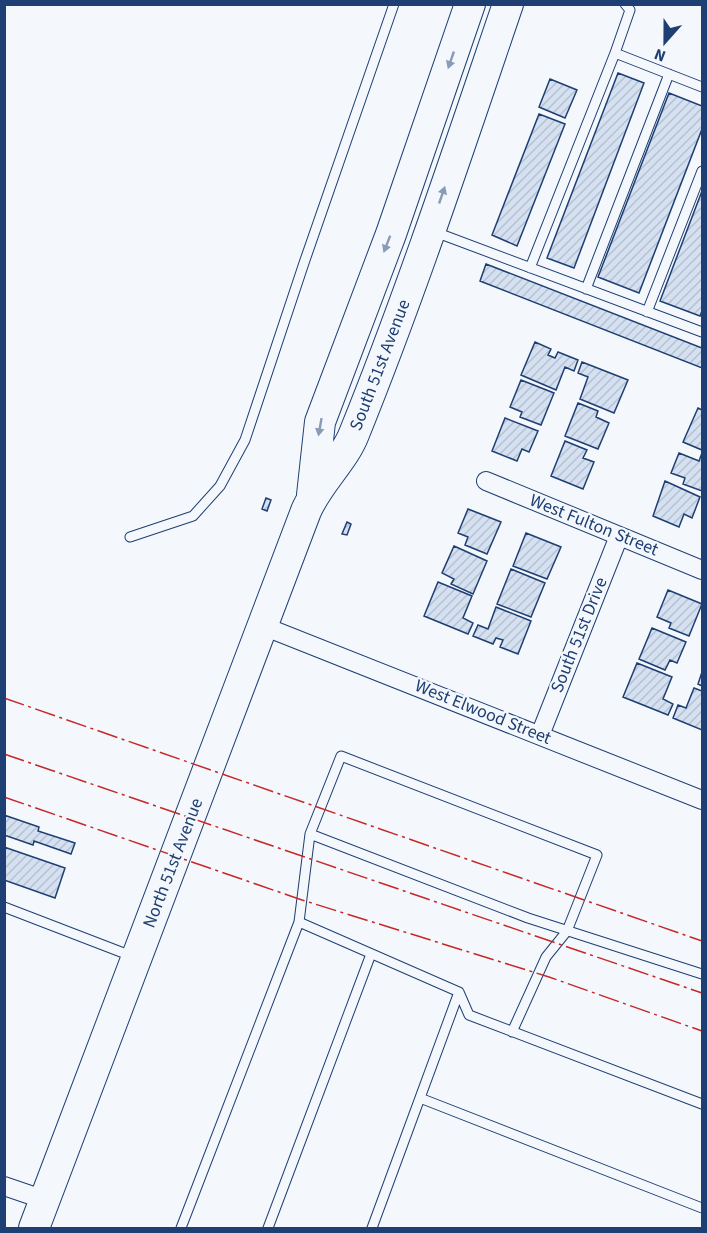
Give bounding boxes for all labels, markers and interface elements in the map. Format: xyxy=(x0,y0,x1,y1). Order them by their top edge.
north arrow xyxy=(635,12,695,72)
text: N xyxy=(651,43,669,67)
one-way arrow xyxy=(446,51,456,69)
one-way arrow xyxy=(438,186,448,204)
one-way arrow xyxy=(382,235,392,253)
street label: South 51st Avenue xyxy=(343,296,417,434)
one-way arrow xyxy=(316,418,325,437)
street label: West Fulton Street xyxy=(526,488,662,562)
street label: South 51st Drive xyxy=(544,574,614,696)
street label: West Elwood Street xyxy=(411,673,555,751)
street label: North 51st Avenue xyxy=(137,794,209,932)

